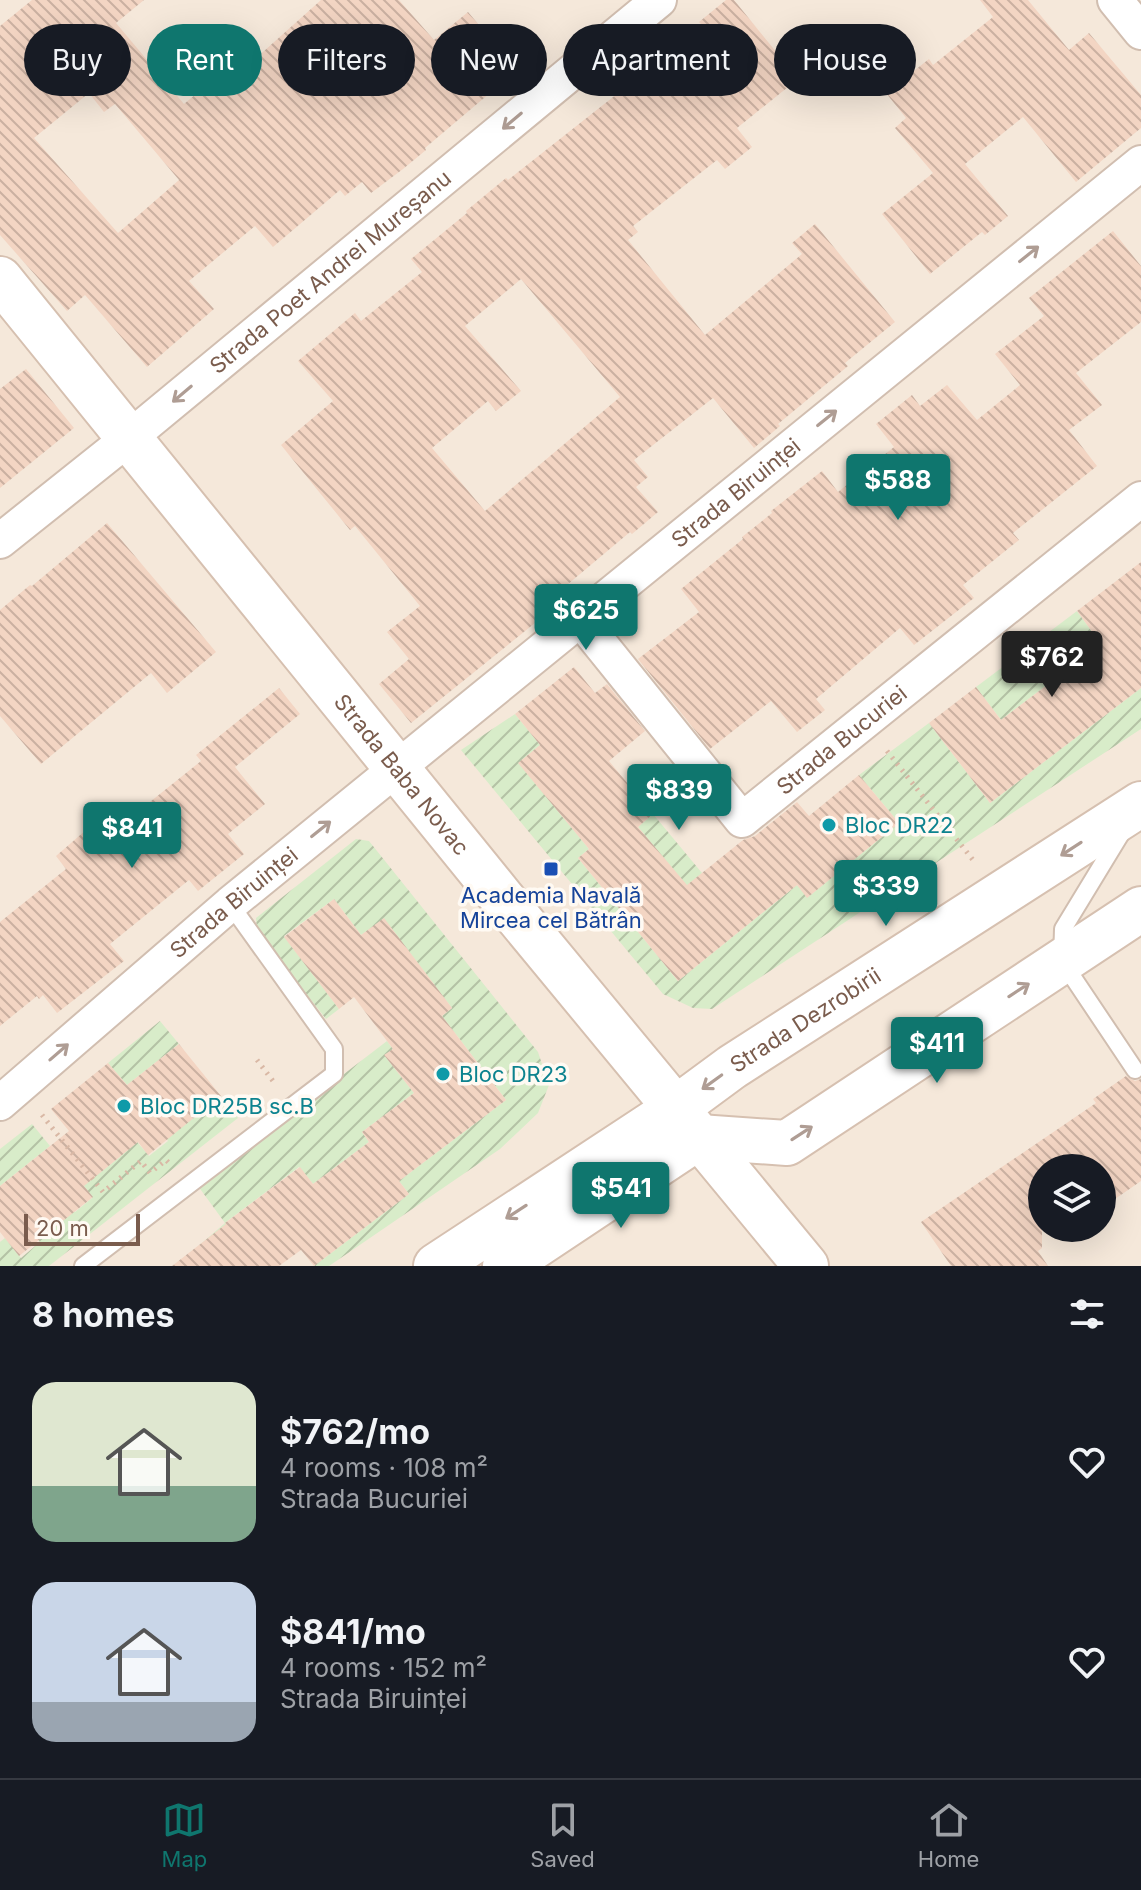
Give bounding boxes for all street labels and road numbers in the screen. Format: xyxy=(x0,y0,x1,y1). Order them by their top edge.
street label: Strada Poet Andrei Mureșanu xyxy=(204,165,456,379)
street label: Strada Biruinței xyxy=(666,433,805,553)
street label: Strada Bucuriei xyxy=(771,680,912,800)
street label: Strada Baba Novac xyxy=(329,689,475,860)
street label: Strada Biruinței xyxy=(164,841,303,963)
street label: Strada Dezrobirii xyxy=(725,962,886,1078)

